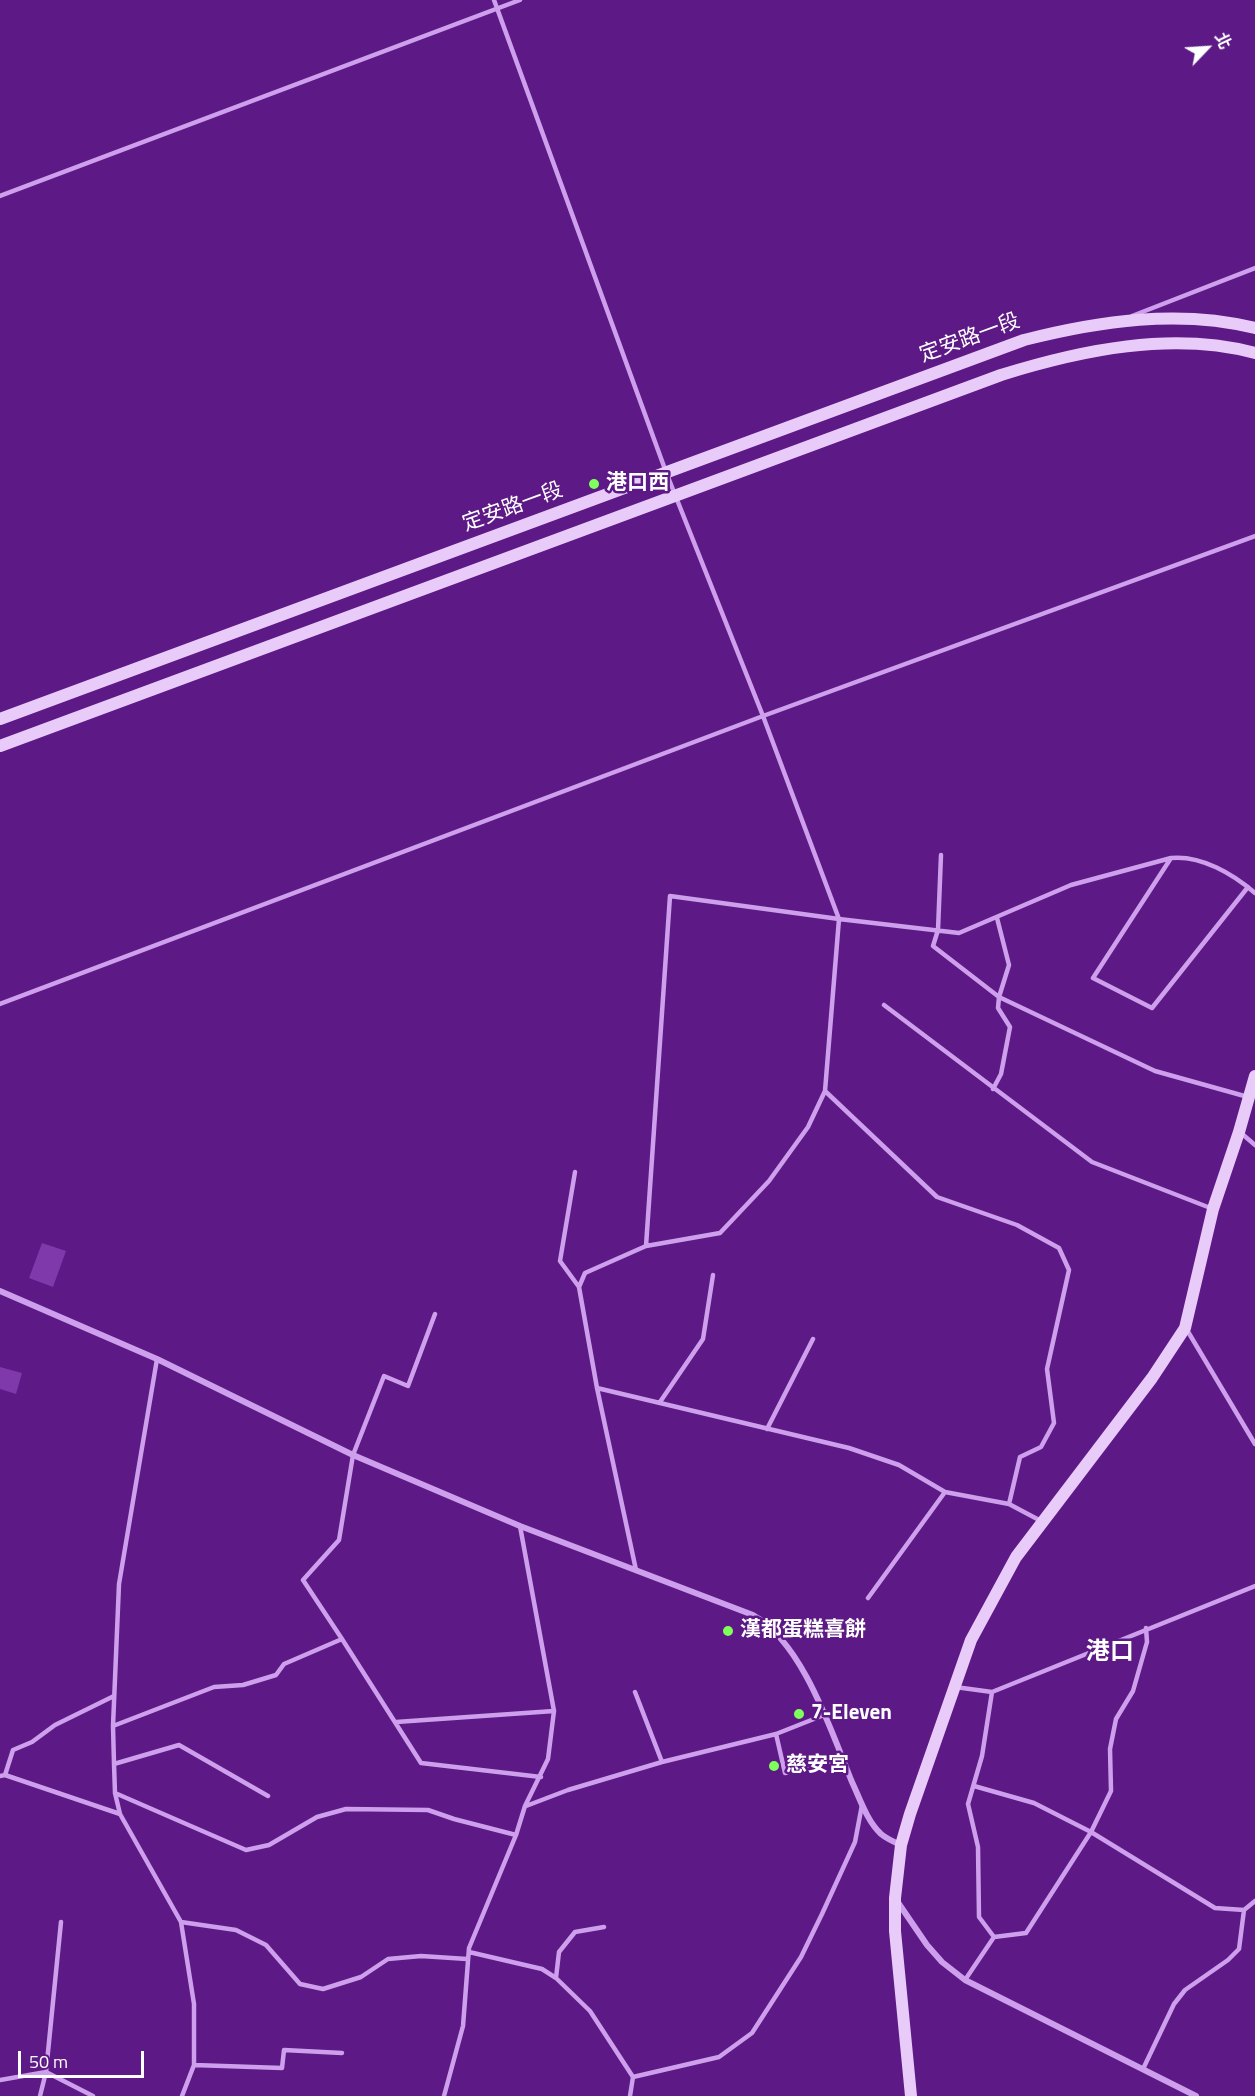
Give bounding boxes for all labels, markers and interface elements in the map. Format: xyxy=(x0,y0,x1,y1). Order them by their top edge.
north arrow xyxy=(1177,18,1237,78)
text: 北 xyxy=(1209,28,1238,53)
street label: 定安路一段 xyxy=(916,309,1024,369)
place label: 港口西 xyxy=(606,471,669,497)
marker: 港口西 xyxy=(587,477,601,491)
street label: 定安路一段 xyxy=(459,478,567,538)
place label: 漢都蛋糕喜餅 xyxy=(740,1618,866,1644)
marker: 漢都蛋糕喜餅 xyxy=(721,1624,735,1638)
district label: 港口 xyxy=(1086,1639,1134,1667)
place label: 7-Eleven xyxy=(811,1701,892,1727)
marker: 7-Eleven xyxy=(792,1707,806,1721)
place label: 慈安宮 xyxy=(786,1753,849,1779)
marker: 慈安宮 xyxy=(767,1759,781,1773)
scale bar xyxy=(21,2039,147,2077)
text: 50 m xyxy=(29,2048,68,2075)

